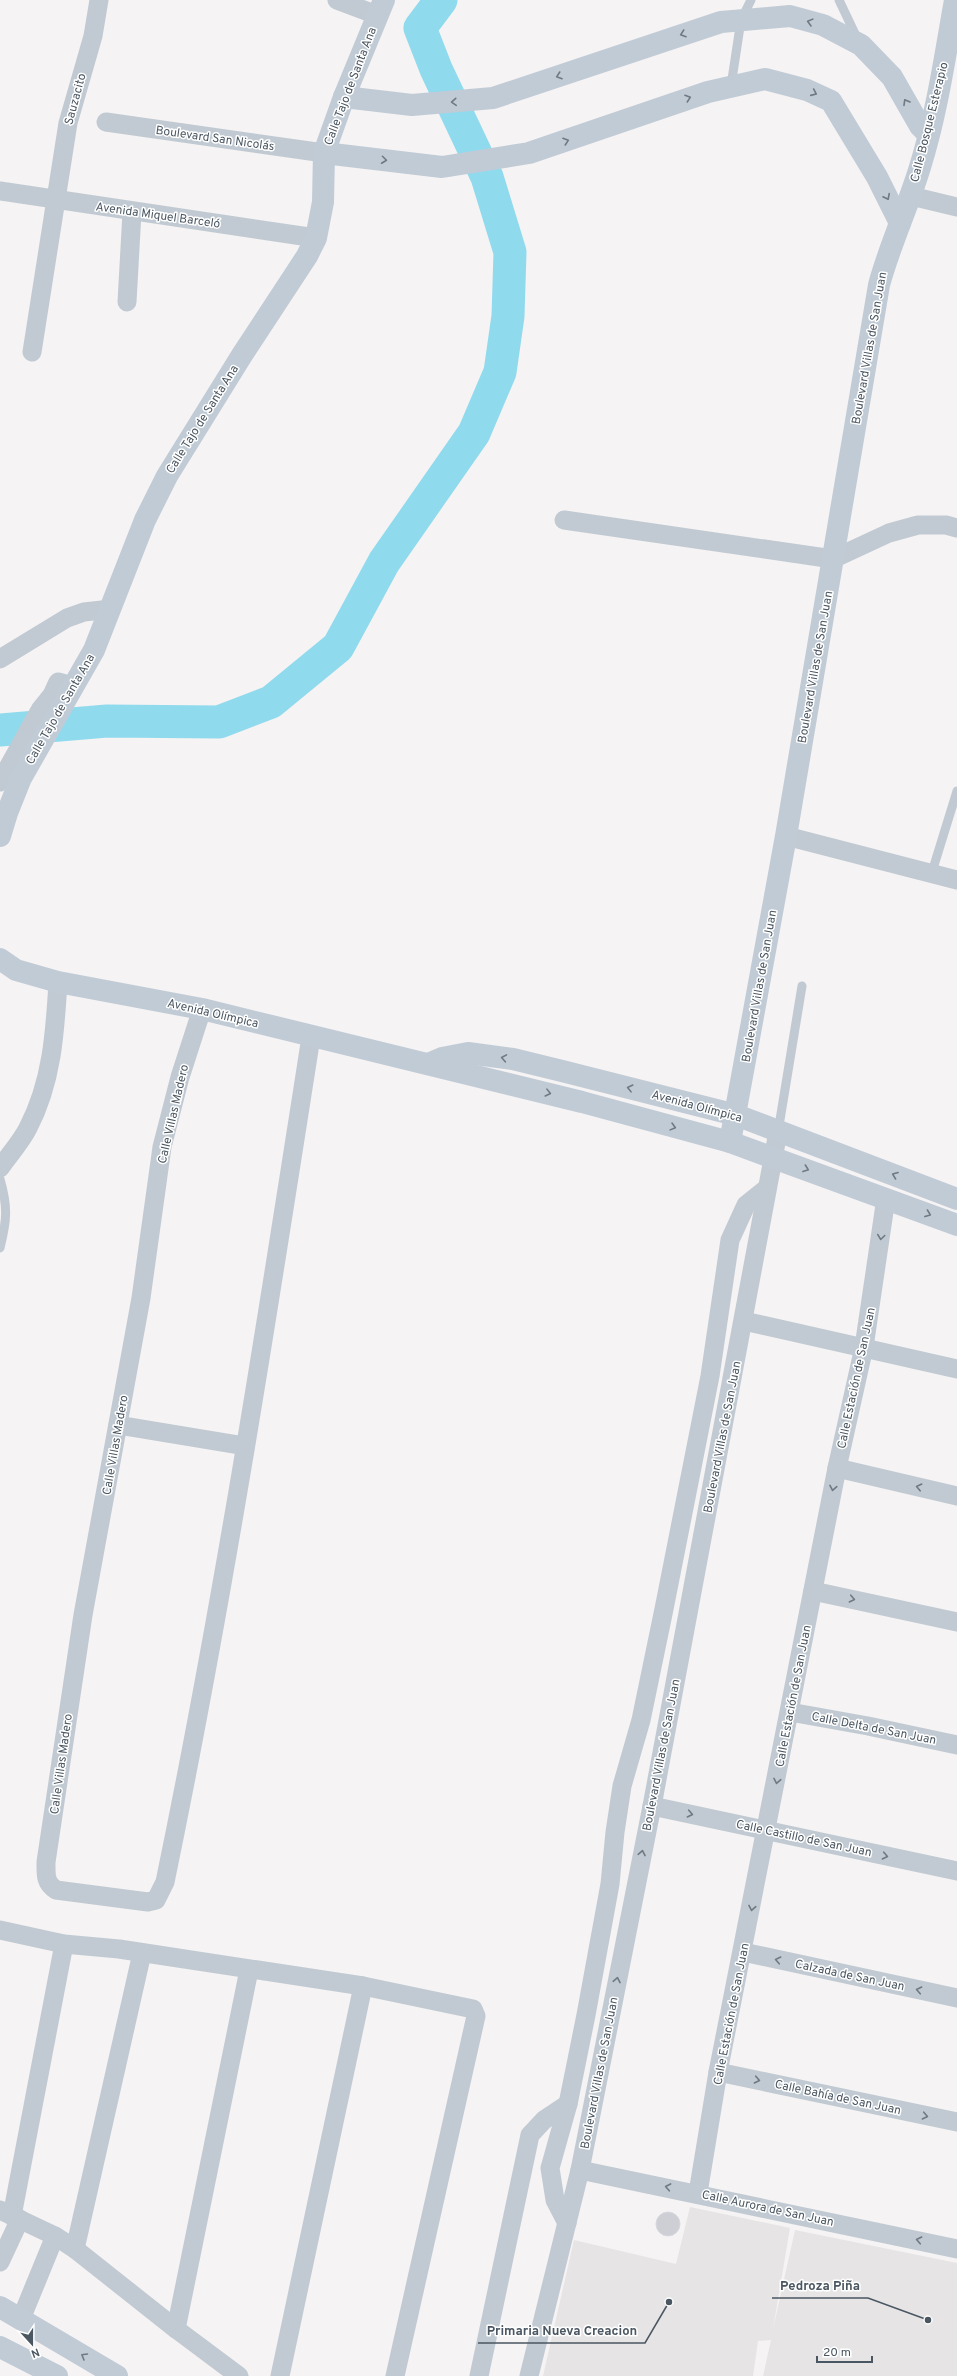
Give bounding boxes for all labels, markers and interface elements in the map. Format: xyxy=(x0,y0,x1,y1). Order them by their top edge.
one-way arrow xyxy=(806,18,813,26)
street label: Calle Tajo de Santa Ana xyxy=(321,25,381,148)
one-way arrow xyxy=(679,30,686,38)
street label: Calle Bosque Esterapio xyxy=(907,60,953,184)
street label: Sauzacito xyxy=(61,71,91,127)
one-way arrow xyxy=(556,71,563,80)
one-way arrow xyxy=(810,89,817,97)
one-way arrow xyxy=(685,94,692,103)
one-way arrow xyxy=(451,97,457,106)
one-way arrow xyxy=(904,99,911,106)
street label: Boulevard San Nicolás xyxy=(154,123,275,155)
one-way arrow xyxy=(562,137,569,145)
one-way arrow xyxy=(381,155,387,164)
one-way arrow xyxy=(882,193,890,200)
street label: Avenida Miquel Barceló xyxy=(95,199,221,233)
street label: Boulevard Villas de San Juan xyxy=(849,271,891,426)
street label: Calle Tajo de Santa Ana xyxy=(163,362,243,477)
street label: Boulevard Villas de San Juan xyxy=(795,590,837,745)
street label: Calle Tajo de Santa Ana xyxy=(23,651,99,768)
street label: Boulevard Villas de San Juan xyxy=(739,909,781,1064)
street label: Avenida Olímpica xyxy=(166,996,260,1032)
one-way arrow xyxy=(501,1054,507,1062)
street label: Calle Villas Madero xyxy=(155,1063,193,1165)
one-way arrow xyxy=(627,1084,634,1093)
street label: Avenida Olímpica xyxy=(650,1087,744,1127)
one-way arrow xyxy=(545,1089,551,1097)
one-way arrow xyxy=(670,1122,677,1131)
one-way arrow xyxy=(803,1164,810,1172)
one-way arrow xyxy=(891,1171,898,1179)
one-way arrow xyxy=(925,1210,932,1218)
one-way arrow xyxy=(877,1234,886,1240)
street label: Calle Estación de San Juan xyxy=(834,1306,880,1450)
street label: Boulevard Villas de San Juan xyxy=(700,1360,746,1515)
street label: Calle Villas Madero xyxy=(99,1394,133,1496)
one-way arrow xyxy=(916,1483,923,1492)
one-way arrow xyxy=(829,1485,838,1491)
one-way arrow xyxy=(848,1594,855,1602)
street label: Calle Estación de San Juan xyxy=(772,1624,816,1769)
street label: Boulevard Villas de San Juan xyxy=(639,1678,685,1833)
street label: Calle Delta de San Juan xyxy=(810,1709,938,1749)
street label: Calle Villas Madero xyxy=(47,1713,77,1815)
one-way arrow xyxy=(773,1778,781,1784)
one-way arrow xyxy=(687,1809,693,1817)
street label: Calle Castillo de San Juan xyxy=(735,1817,873,1861)
one-way arrow xyxy=(638,1850,646,1856)
one-way arrow xyxy=(882,1851,888,1859)
one-way arrow xyxy=(748,1905,756,1911)
street label: Calle Estación de San Juan xyxy=(710,1942,754,2087)
one-way arrow xyxy=(775,1956,781,1964)
street label: Calzada de San Juan xyxy=(794,1957,906,1995)
one-way arrow xyxy=(612,1977,621,1984)
one-way arrow xyxy=(916,1986,922,1994)
street label: Boulevard Villas de San Juan xyxy=(577,1996,623,2151)
one-way arrow xyxy=(753,2076,760,2084)
street label: Calle Bahía de San Juan xyxy=(773,2077,902,2119)
one-way arrow xyxy=(922,2111,928,2119)
one-way arrow xyxy=(665,2184,672,2192)
street label: Calle Aurora de San Juan xyxy=(700,2187,835,2231)
one-way arrow xyxy=(916,2237,922,2245)
callout: Pedroza Piña xyxy=(772,2273,868,2298)
text: Pedroza Piña xyxy=(780,2279,860,2295)
callout: Primaria Nueva Creacion xyxy=(478,2318,645,2343)
north arrow xyxy=(12,2324,52,2364)
text: Primaria Nueva Creacion xyxy=(487,2324,637,2340)
scale bar xyxy=(817,2338,872,2364)
text: N xyxy=(29,2344,41,2360)
text: 20 m xyxy=(823,2345,851,2361)
one-way arrow xyxy=(81,2354,88,2361)

